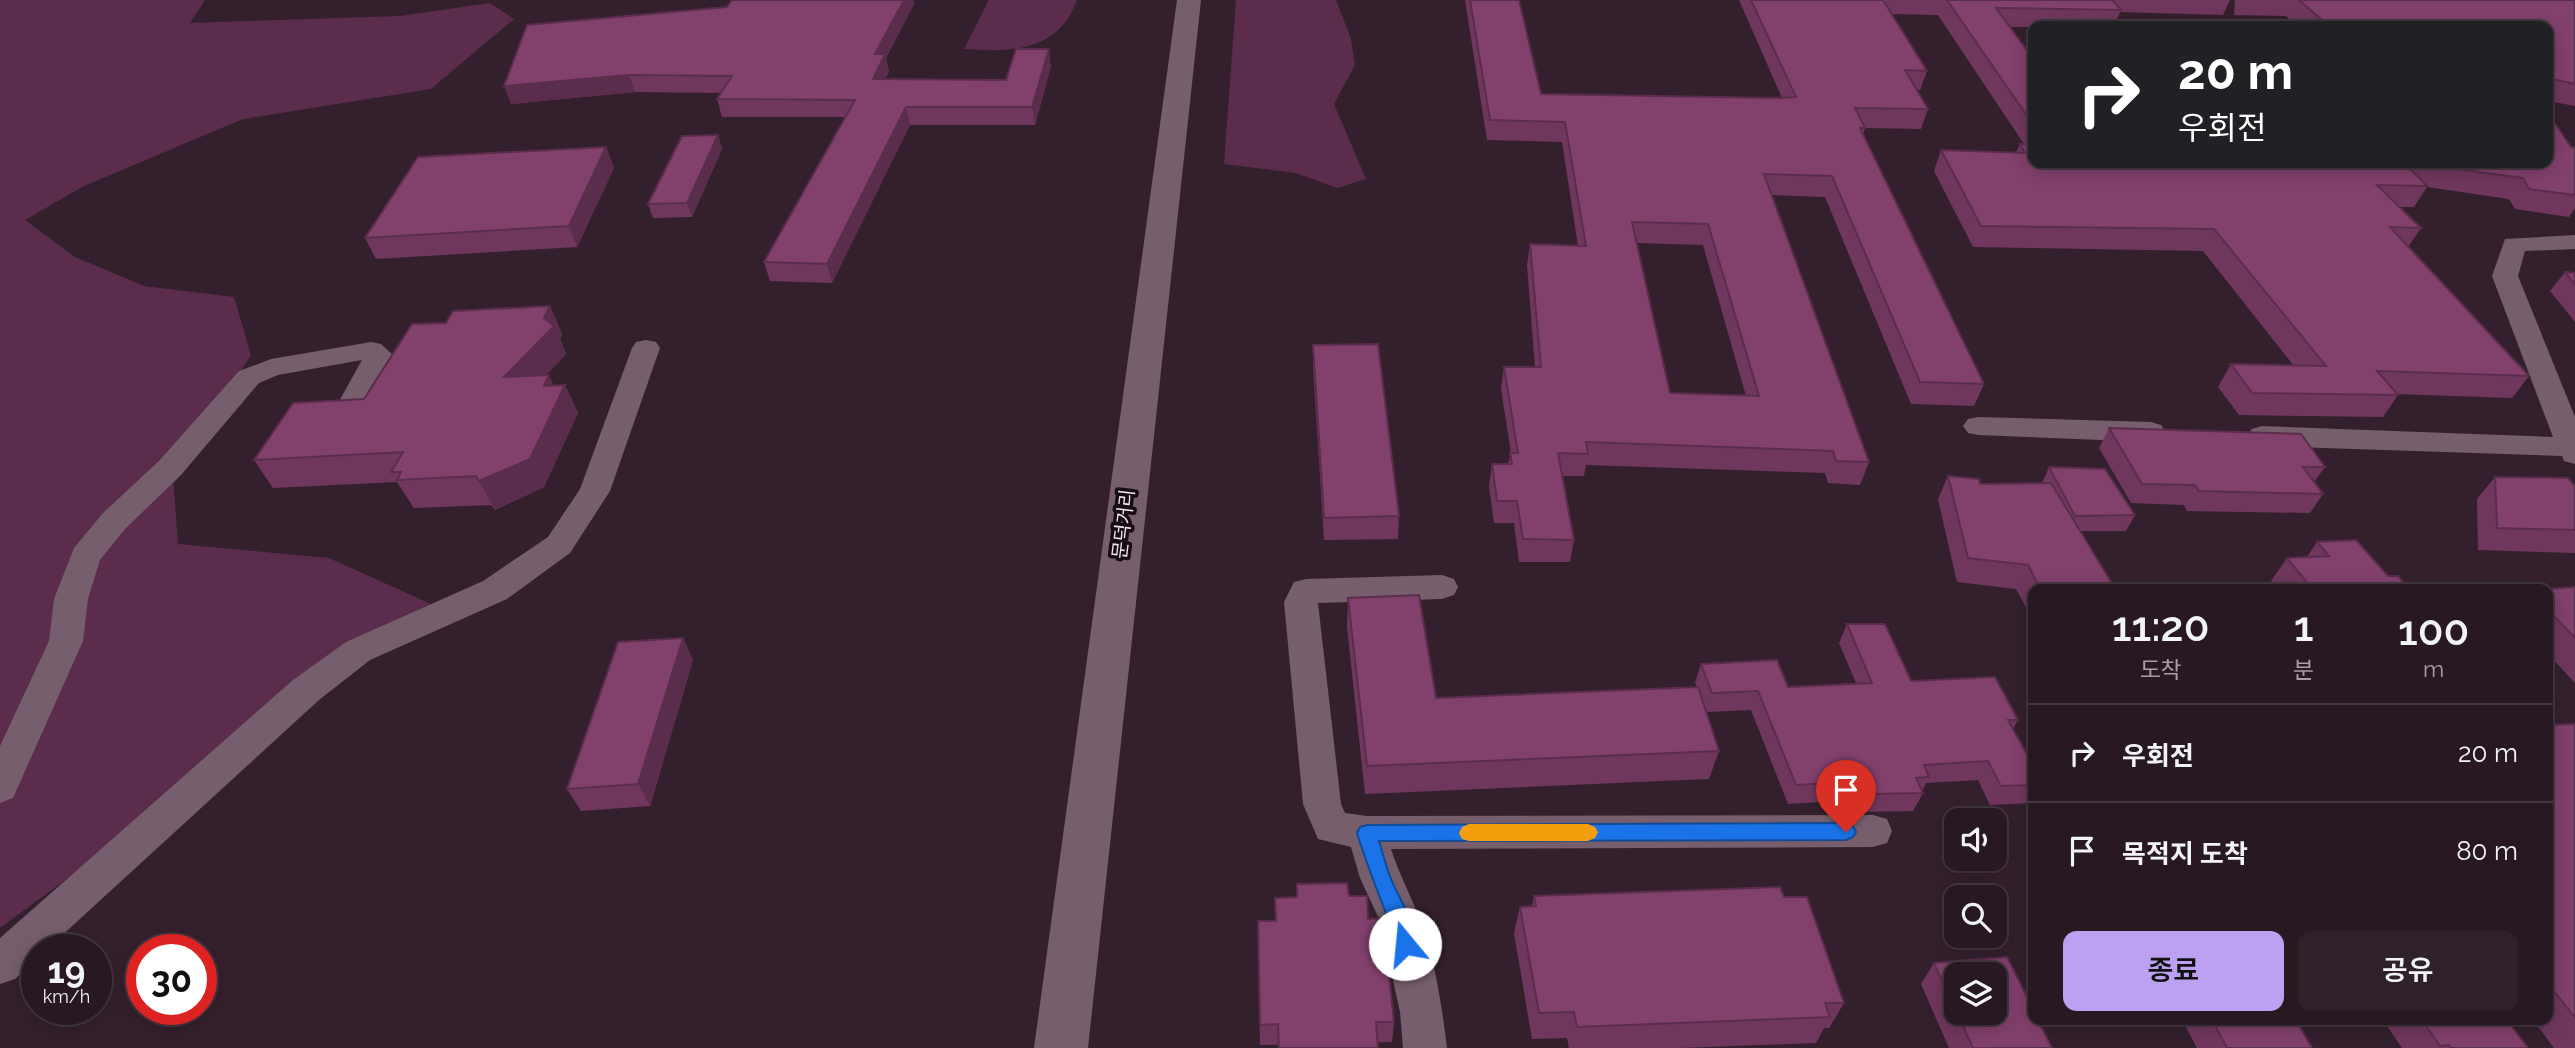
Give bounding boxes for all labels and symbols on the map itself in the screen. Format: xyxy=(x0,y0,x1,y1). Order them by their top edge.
street label: 문덕거리 xyxy=(1108,488,1138,560)
pin xyxy=(1816,760,1876,832)
position arrow xyxy=(1368,907,1442,981)
speed limit sign: 30 xyxy=(126,934,217,1025)

